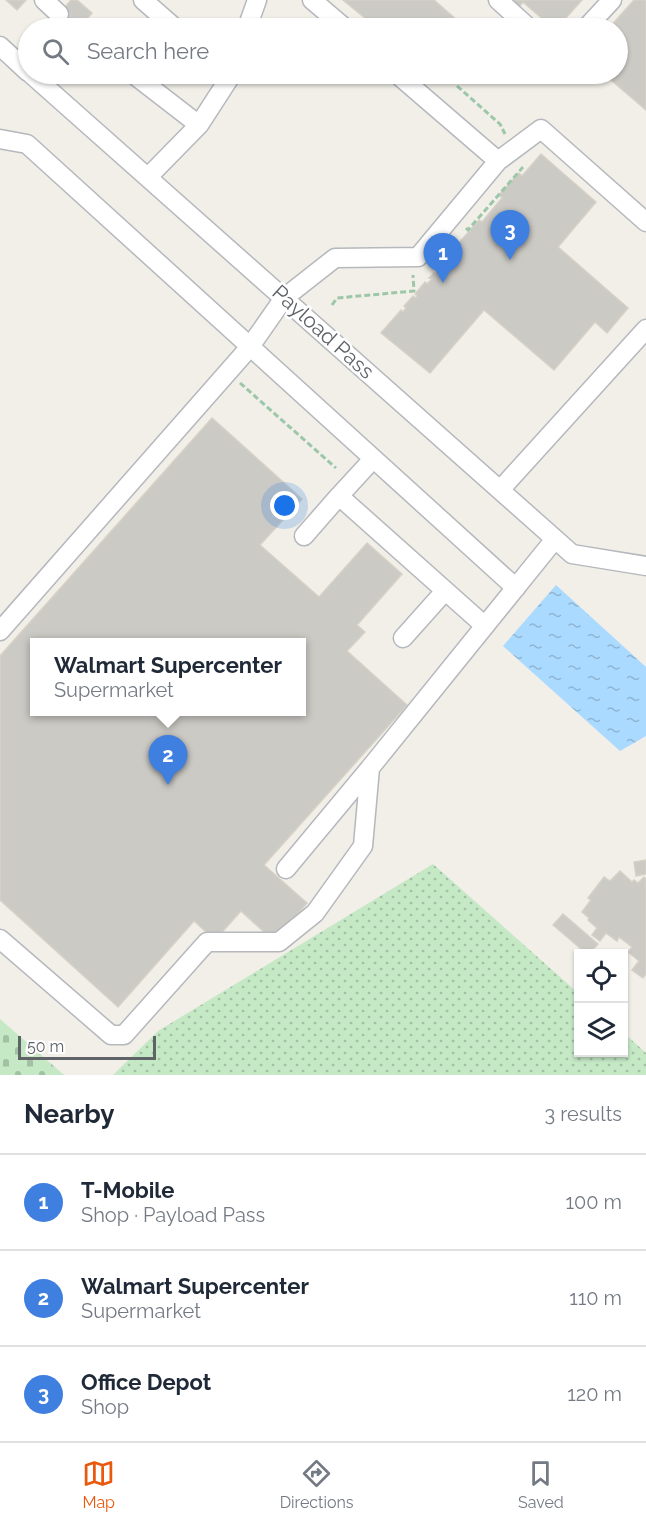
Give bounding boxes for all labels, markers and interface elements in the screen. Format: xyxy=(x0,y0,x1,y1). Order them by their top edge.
search box xyxy=(18,18,628,84)
icon: search xyxy=(39,35,72,68)
text: Search here xyxy=(87,38,209,64)
pin: 3 xyxy=(490,210,530,260)
pin: 1 xyxy=(424,234,462,283)
street label: Payload Pass xyxy=(267,279,379,384)
your location xyxy=(270,491,299,520)
popup xyxy=(30,638,306,716)
text: Walmart Supercenter xyxy=(54,652,282,678)
text: Supermarket xyxy=(54,678,174,702)
pin: 2 xyxy=(148,736,188,785)
map controls xyxy=(574,949,628,1057)
button: locate xyxy=(574,949,628,1003)
button: layers xyxy=(574,1003,628,1057)
scale bar xyxy=(18,1033,156,1060)
text: 50 m xyxy=(27,1037,64,1056)
text: Nearby xyxy=(24,1099,114,1129)
text: 3 results xyxy=(544,1102,622,1126)
text: T-Mobile xyxy=(81,1177,174,1203)
text: 1 xyxy=(39,1190,48,1214)
text: 100 m xyxy=(565,1190,622,1214)
text: Shop · Payload Pass xyxy=(81,1203,265,1227)
text: Walmart Supercenter xyxy=(81,1273,309,1299)
text: 2 xyxy=(38,1286,49,1310)
text: 110 m xyxy=(569,1286,622,1310)
text: Supermarket xyxy=(81,1299,201,1323)
text: Office Depot xyxy=(81,1369,211,1395)
text: 3 xyxy=(38,1382,49,1406)
text: 120 m xyxy=(567,1382,622,1406)
text: Shop xyxy=(81,1395,129,1419)
tab: Map xyxy=(82,1457,115,1512)
tab: Directions xyxy=(280,1457,354,1512)
tab: Saved xyxy=(518,1457,564,1512)

